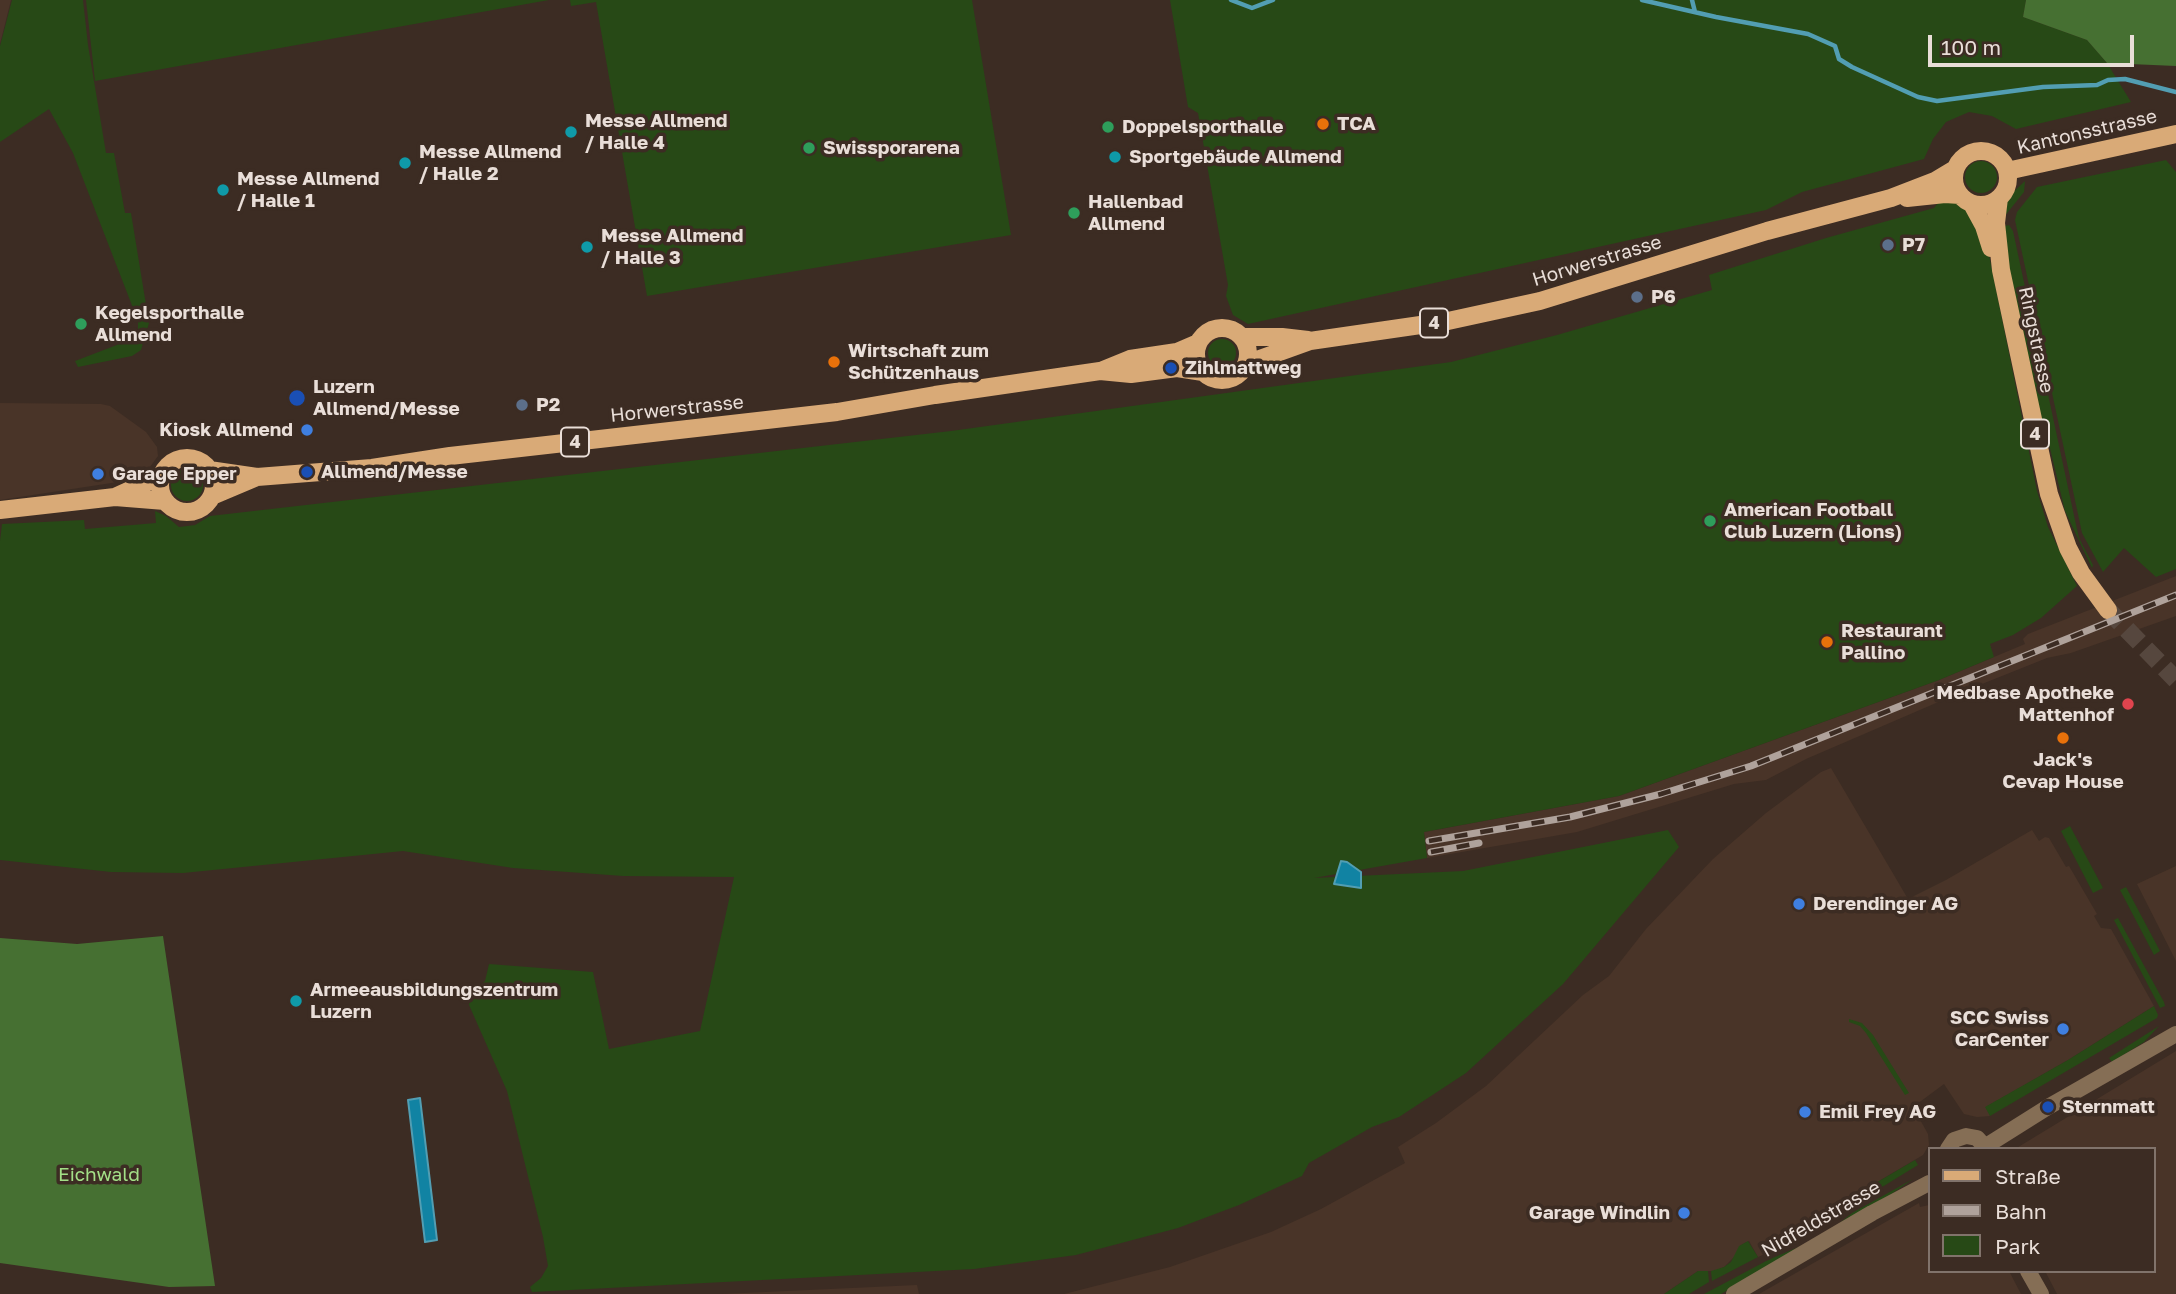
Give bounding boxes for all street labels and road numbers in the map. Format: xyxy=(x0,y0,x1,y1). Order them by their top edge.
street label: Kantonsstrasse xyxy=(2015,105,2159,159)
street label: Horwerstrasse xyxy=(1530,231,1664,291)
street label: Ringstrasse xyxy=(2014,285,2058,395)
road number: 4 xyxy=(1420,309,1448,338)
street label: Horwerstrasse xyxy=(609,391,745,427)
road number: 4 xyxy=(2021,420,2049,448)
road number: 4 xyxy=(561,428,589,457)
street label: Nidfeldstrasse xyxy=(1758,1176,1884,1262)

